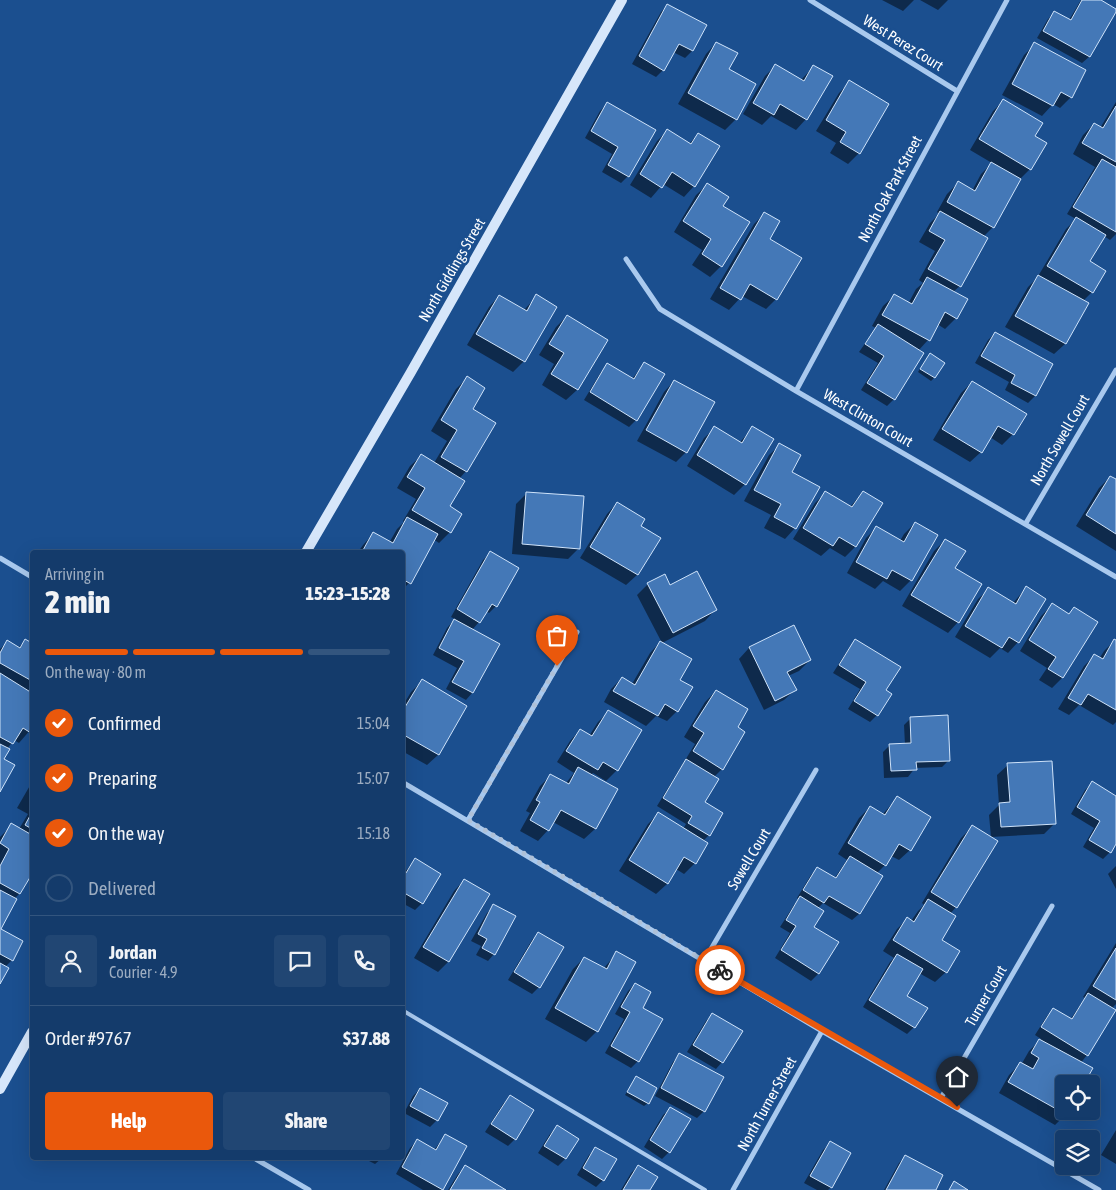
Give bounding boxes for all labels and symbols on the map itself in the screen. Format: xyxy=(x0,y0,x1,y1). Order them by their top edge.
street label: West Perez Court xyxy=(860,11,946,74)
street label: North Oak Park Street xyxy=(854,133,925,245)
street label: North Giddings Street xyxy=(415,215,488,325)
street label: West Clinton Court xyxy=(820,385,916,450)
street label: North Sowell Court xyxy=(1027,391,1093,488)
pin xyxy=(536,615,578,666)
street label: Sowell Court xyxy=(724,825,773,892)
courier xyxy=(695,945,745,995)
street label: Turner Court xyxy=(961,962,1010,1029)
street label: North Turner Street xyxy=(734,1054,799,1154)
pin xyxy=(936,1056,978,1107)

